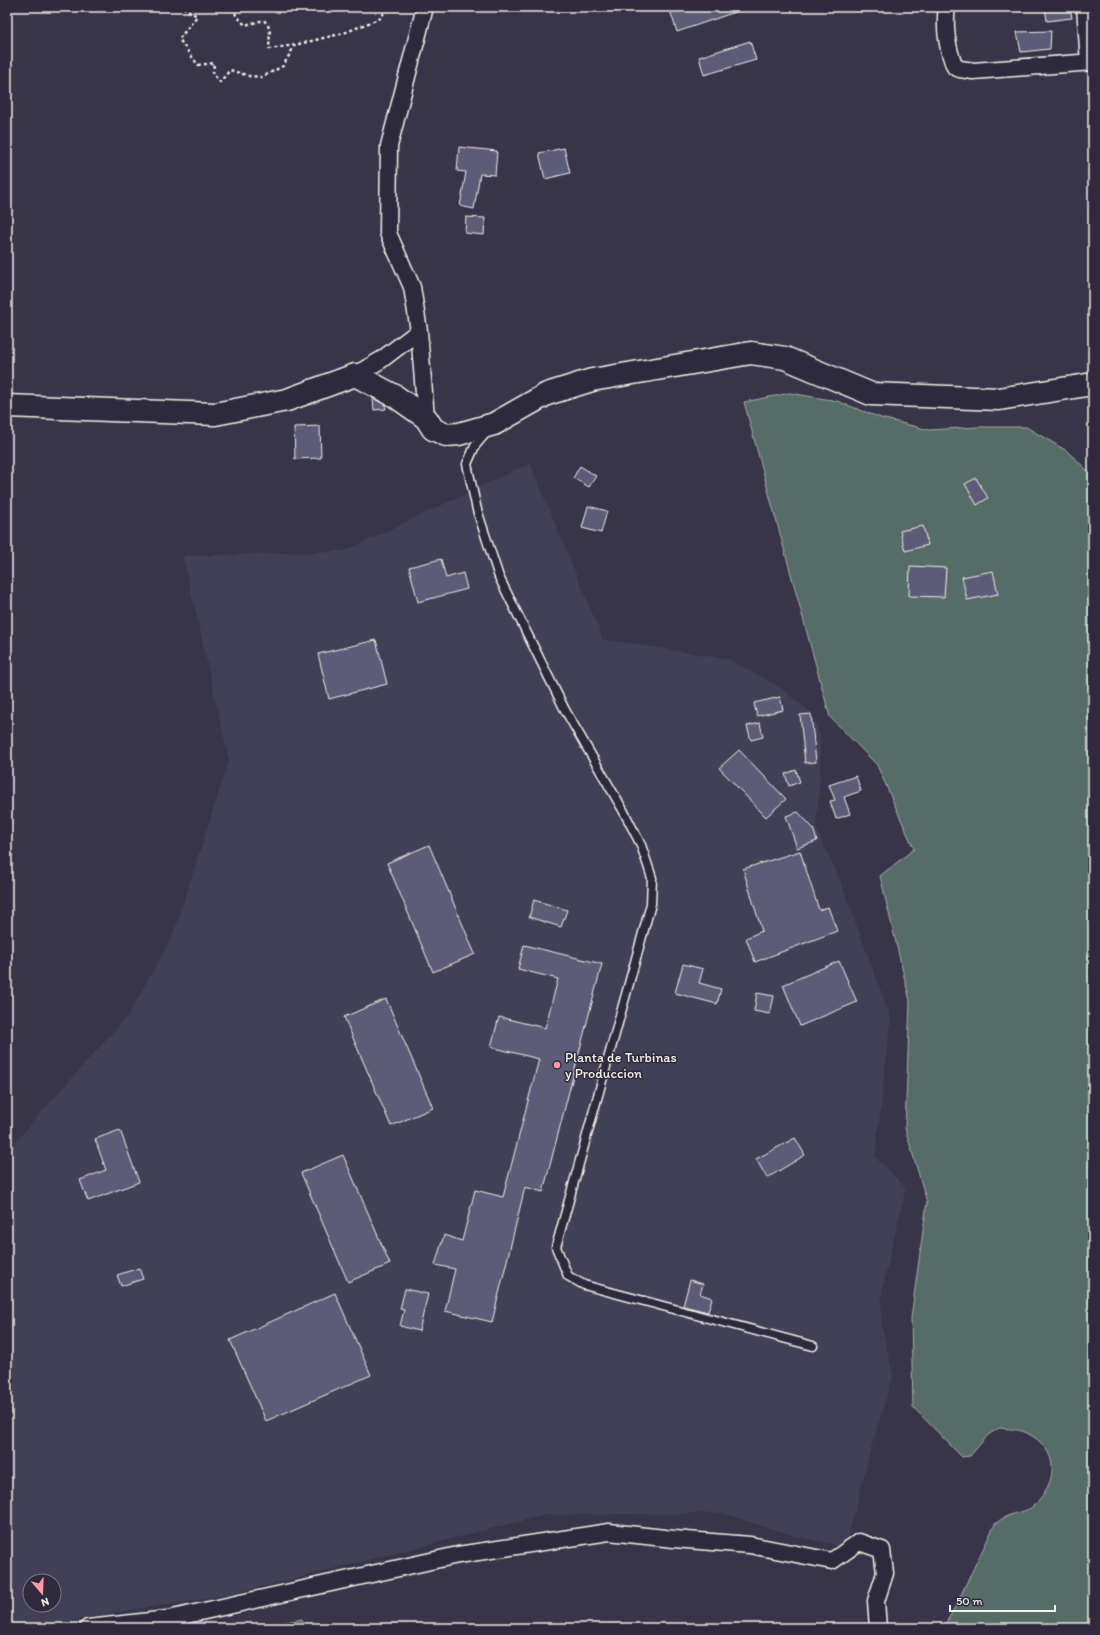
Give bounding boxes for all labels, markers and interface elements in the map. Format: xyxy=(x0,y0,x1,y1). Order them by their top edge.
place label: Planta de Turbinas y Produccion xyxy=(565,1049,677,1082)
marker: Planta de Turbinas y Produccion xyxy=(552,1060,562,1070)
north arrow xyxy=(22,1573,62,1613)
scale bar xyxy=(950,1587,1055,1613)
text: 50 m xyxy=(956,1594,982,1608)
text: N xyxy=(39,1595,51,1609)

